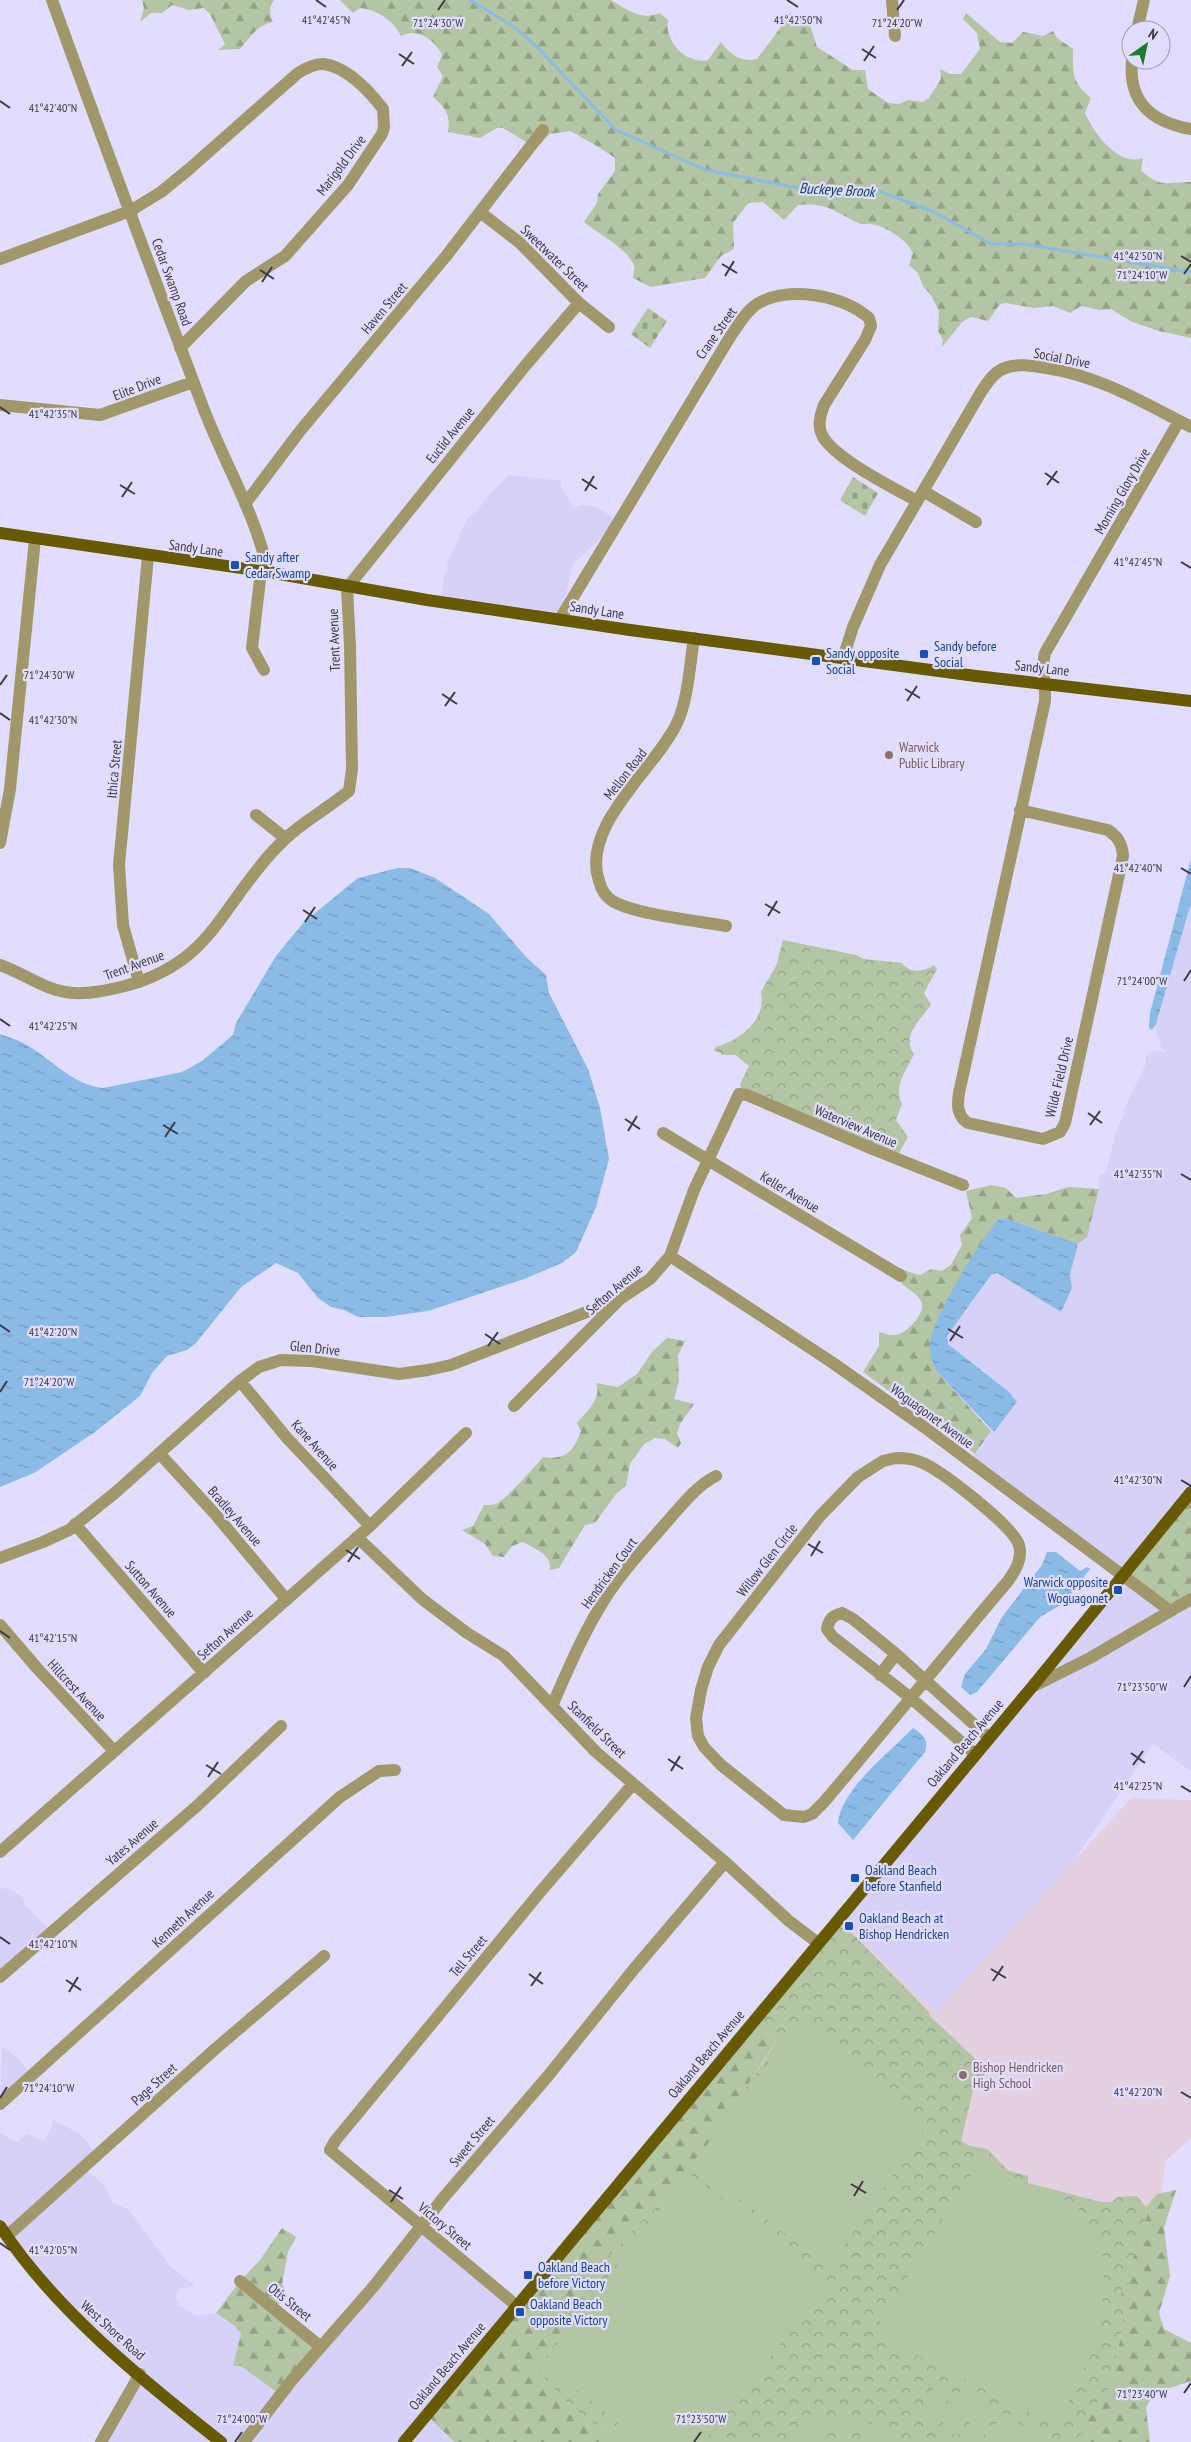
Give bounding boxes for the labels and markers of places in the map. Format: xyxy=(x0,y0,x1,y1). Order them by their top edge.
place label: Sandy after Cedar Swamp xyxy=(245,548,310,582)
marker: Sandy after Cedar Swamp xyxy=(229,559,241,571)
place label: Sandy before Social xyxy=(934,637,997,671)
place label: Sandy opposite Social xyxy=(826,644,899,678)
marker: Sandy before Social xyxy=(918,648,930,660)
marker: Sandy opposite Social xyxy=(810,655,822,667)
place label: Warwick Public Library xyxy=(899,738,965,772)
marker: Warwick Public Library xyxy=(883,749,895,761)
place label: Warwick opposite Woguagonet xyxy=(1024,1573,1108,1607)
marker: Warwick opposite Woguagonet xyxy=(1112,1584,1124,1596)
place label: Oakland Beach before Stanfield xyxy=(865,1861,942,1895)
marker: Oakland Beach before Stanfield xyxy=(849,1872,861,1884)
place label: Oakland Beach at Bishop Hendricken xyxy=(859,1909,949,1943)
marker: Oakland Beach at Bishop Hendricken xyxy=(843,1920,855,1932)
place label: Bishop Hendricken High School xyxy=(973,2058,1063,2092)
marker: Bishop Hendricken High School xyxy=(957,2069,969,2081)
place label: Oakland Beach before Victory xyxy=(538,2258,610,2292)
marker: Oakland Beach before Victory xyxy=(522,2269,534,2281)
place label: Oakland Beach opposite Victory xyxy=(530,2295,608,2329)
marker: Oakland Beach opposite Victory xyxy=(514,2306,526,2318)

